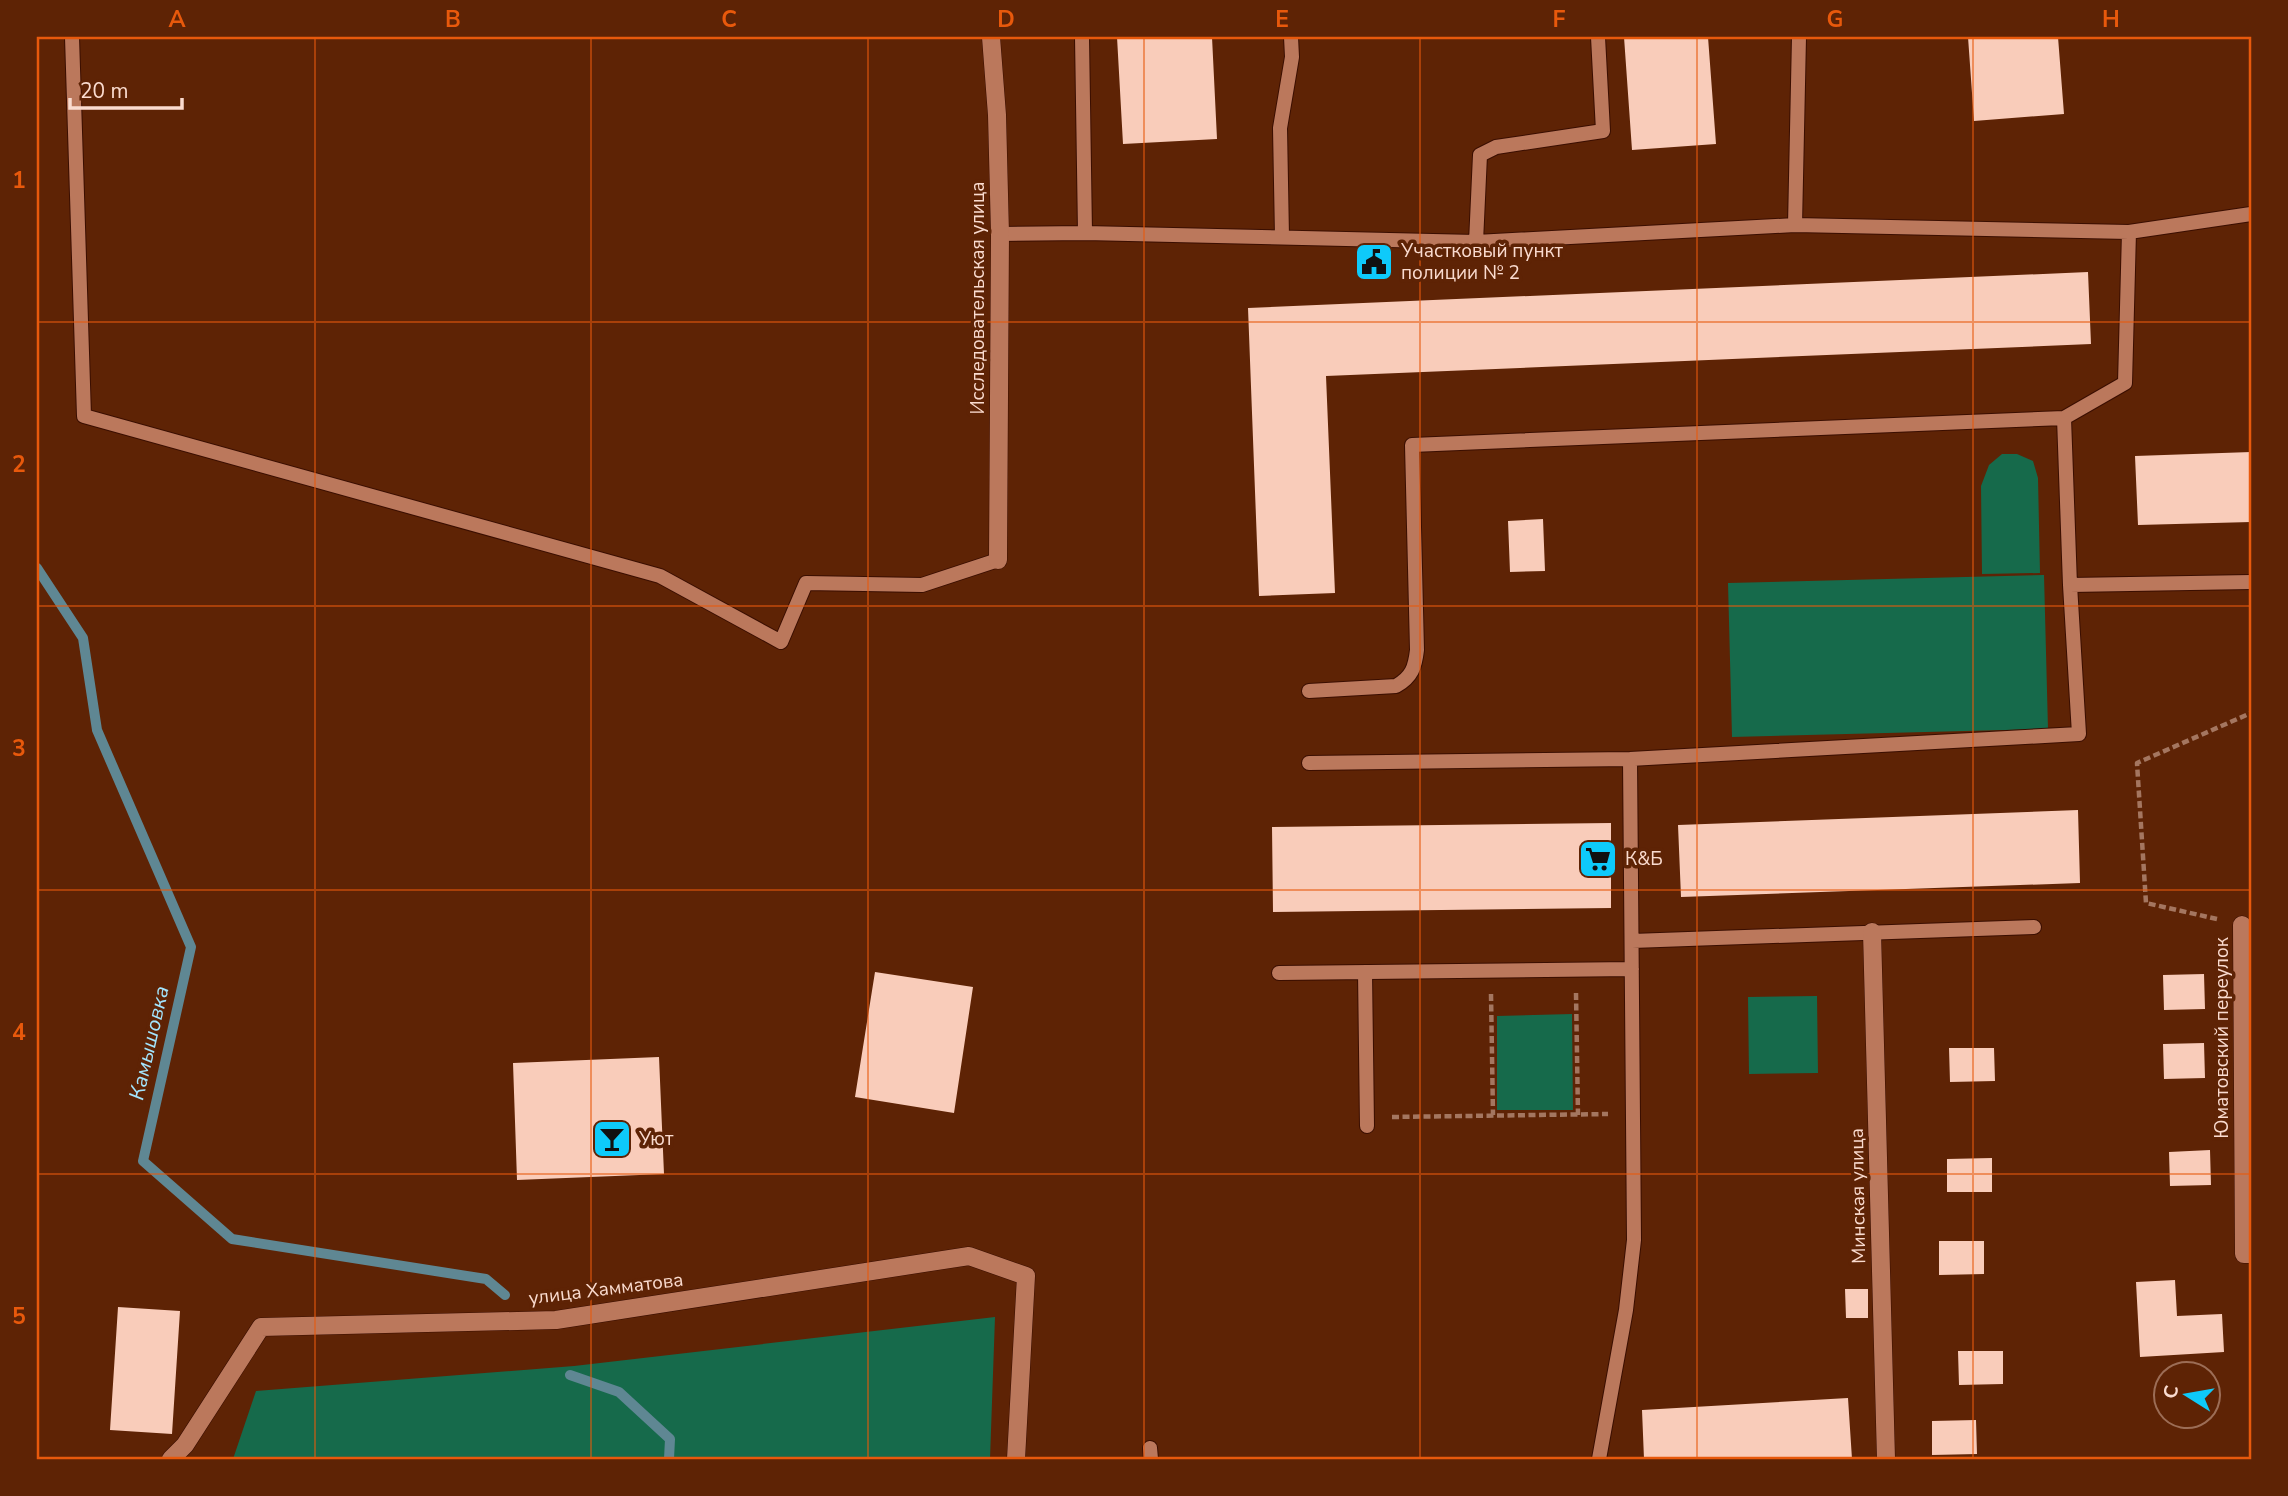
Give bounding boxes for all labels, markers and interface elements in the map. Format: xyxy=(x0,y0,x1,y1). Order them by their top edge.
text: A xyxy=(168,4,186,35)
text: B xyxy=(445,4,461,35)
text: C xyxy=(721,4,737,35)
text: D xyxy=(997,4,1015,35)
text: E xyxy=(1275,4,1289,35)
text: F xyxy=(1553,4,1566,35)
text: G xyxy=(1827,4,1843,35)
text: H xyxy=(2102,4,2120,35)
scale bar xyxy=(70,66,182,110)
text: 20 m xyxy=(80,77,129,105)
text: 1 xyxy=(12,165,26,196)
street label: Исследовательская улица xyxy=(965,181,991,415)
place label: Участковый пункт полиции № 2 xyxy=(1400,238,1564,286)
public building icon: Участковый пункт полиции № 2 xyxy=(1353,241,1395,283)
text: 2 xyxy=(12,449,26,480)
text: 3 xyxy=(12,733,26,764)
supermarket icon: К&Б xyxy=(1577,838,1619,880)
place label: К&Б xyxy=(1625,846,1663,872)
street label: Юматовский переулок xyxy=(2209,937,2235,1139)
water label: Камышовка xyxy=(122,983,176,1103)
text: 4 xyxy=(12,1017,26,1048)
bar icon: Уют xyxy=(591,1118,633,1160)
place label: Уют xyxy=(638,1126,674,1152)
street label: Минская улица xyxy=(1844,1128,1872,1264)
street label: улица Хамматова xyxy=(527,1267,685,1311)
text: 5 xyxy=(12,1301,26,1332)
north arrow xyxy=(2152,1360,2222,1430)
text: С xyxy=(2157,1383,2185,1401)

